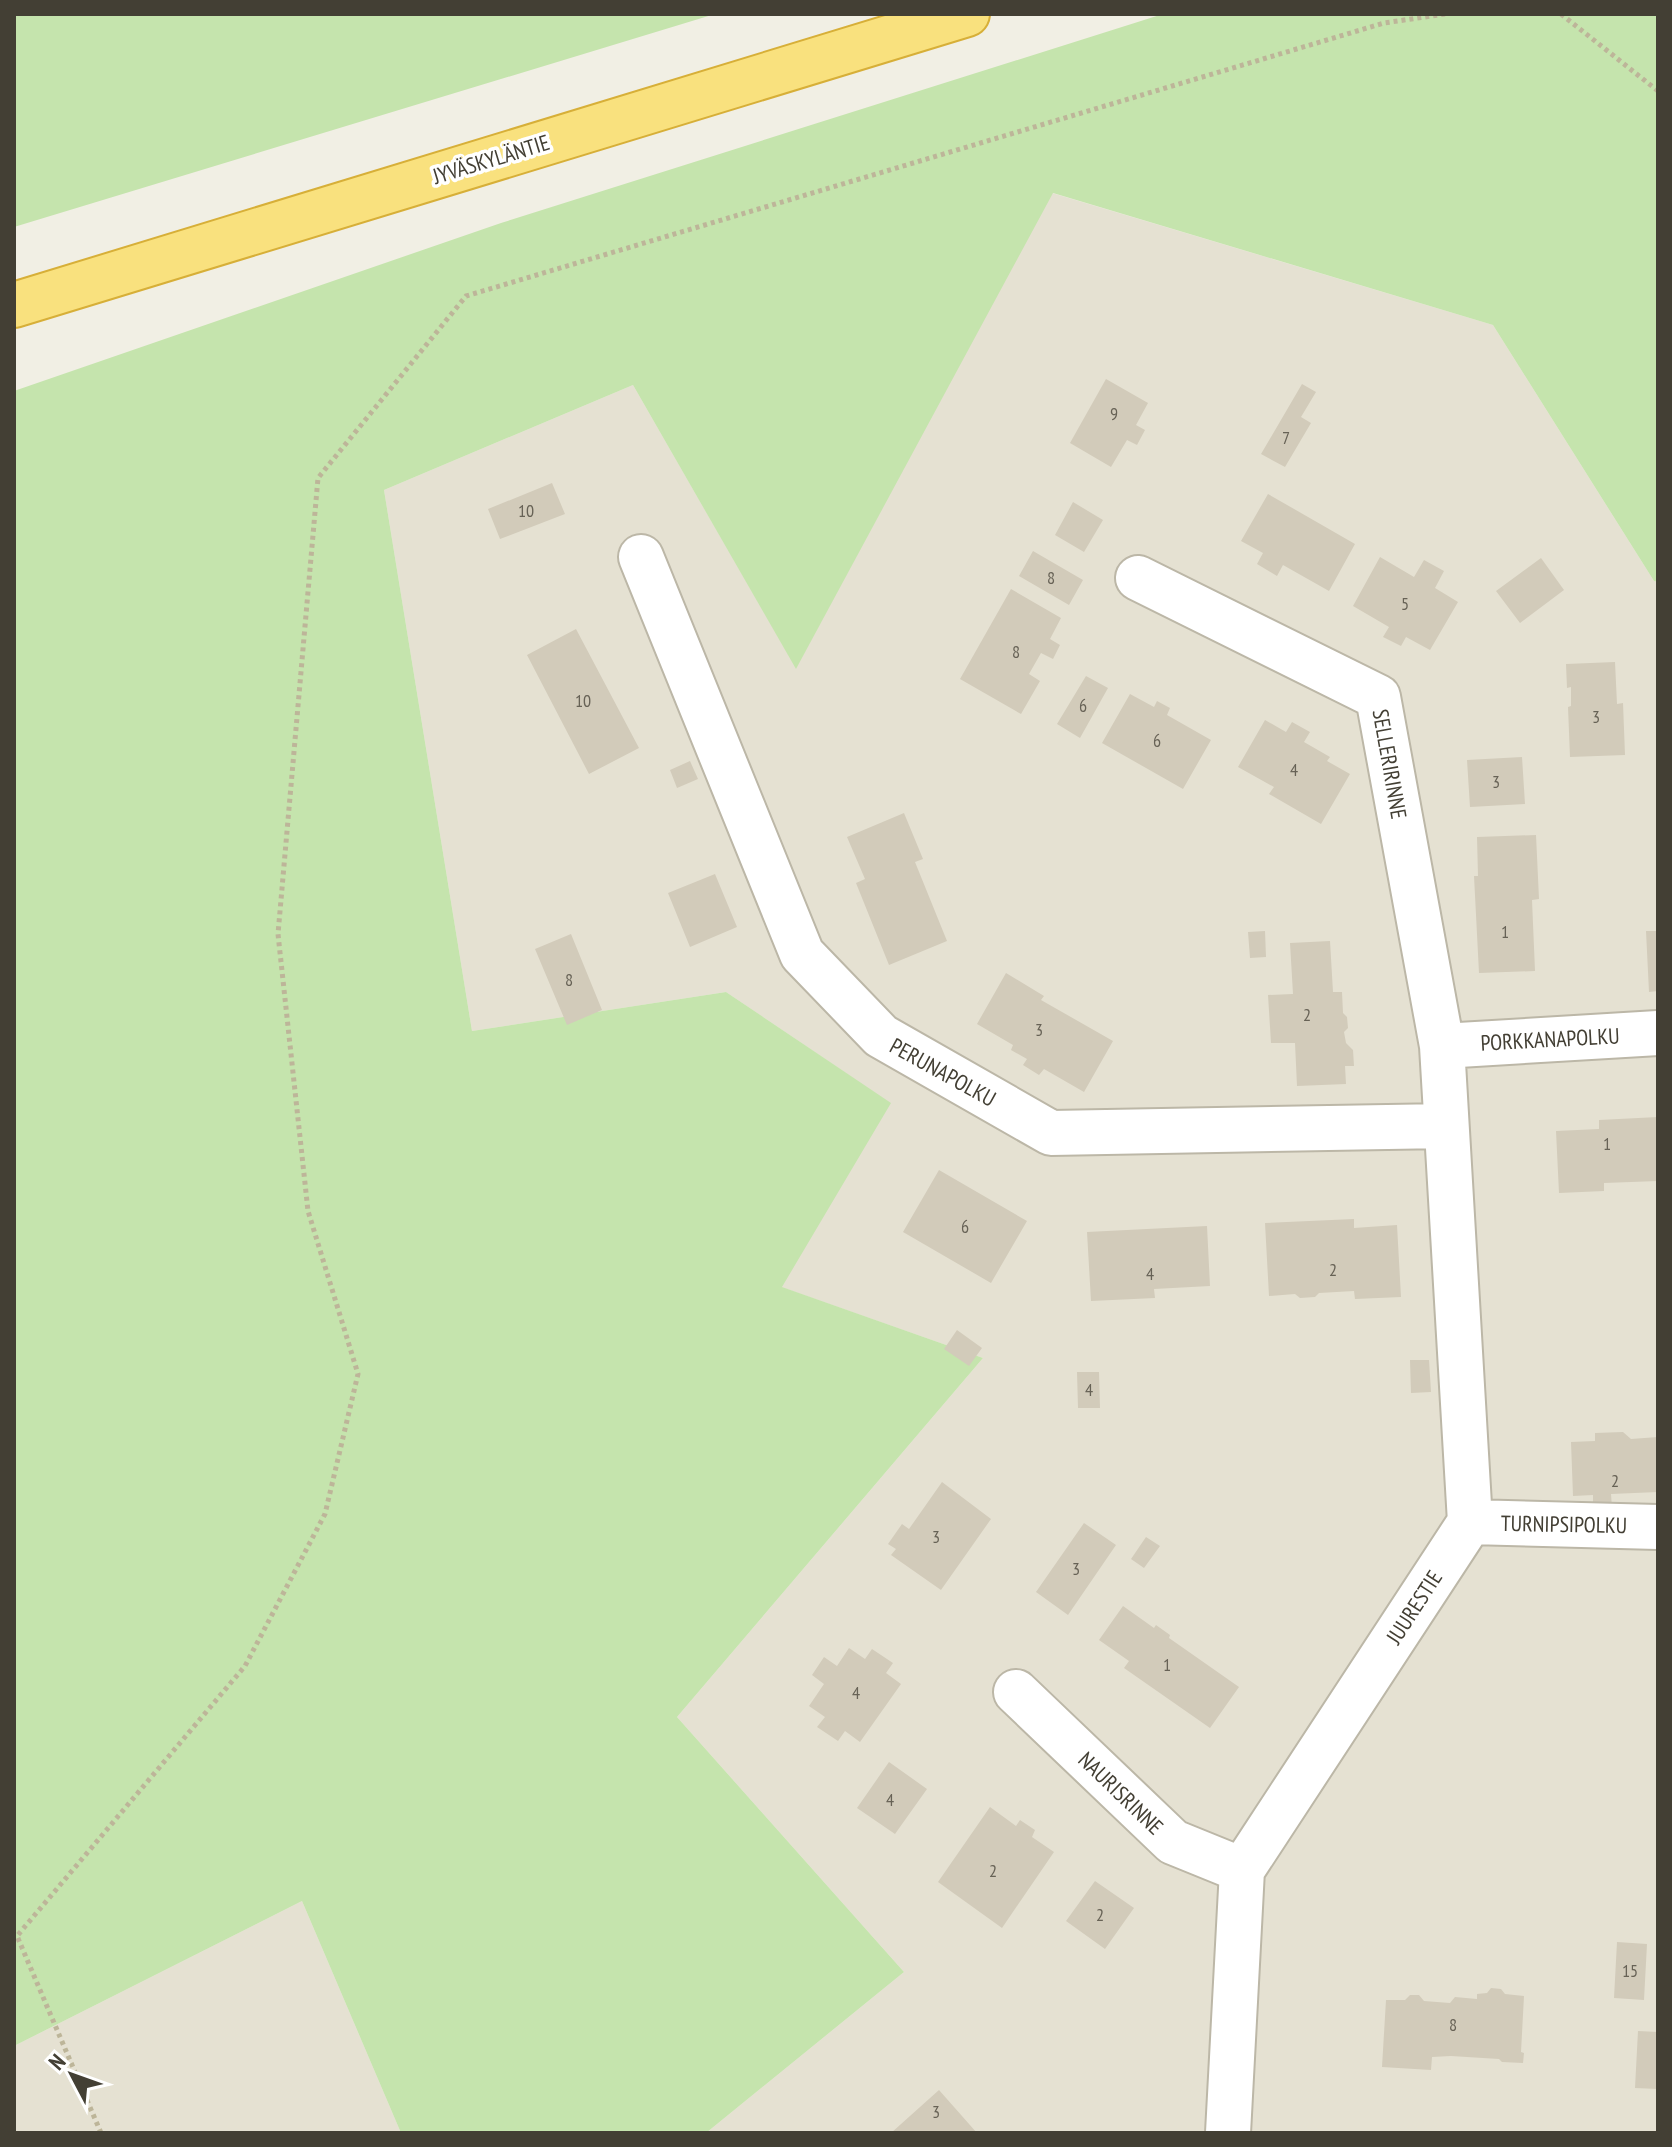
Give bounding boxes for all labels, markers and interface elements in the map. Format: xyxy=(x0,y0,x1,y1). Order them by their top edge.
street label: JYVÄSKYLÄNTIE xyxy=(428,128,553,190)
house number: 9 xyxy=(1110,402,1118,425)
house number: 7 xyxy=(1282,426,1290,449)
house number: 10 xyxy=(518,499,534,522)
house number: 8 xyxy=(1047,566,1055,589)
house number: 5 xyxy=(1401,592,1409,615)
house number: 8 xyxy=(1012,640,1020,663)
house number: 10 xyxy=(575,689,591,712)
house number: 6 xyxy=(1079,694,1087,717)
house number: 3 xyxy=(1592,705,1600,728)
street label: SELLERIRINNE xyxy=(1367,707,1413,821)
house number: 6 xyxy=(1153,729,1161,752)
house number: 4 xyxy=(1290,758,1298,781)
house number: 3 xyxy=(1492,770,1500,793)
house number: 1 xyxy=(1501,920,1509,943)
house number: 8 xyxy=(565,968,573,991)
house number: 2 xyxy=(1303,1003,1311,1026)
house number: 3 xyxy=(1035,1018,1043,1041)
street label: PORKKANAPOLKU xyxy=(1480,1021,1620,1057)
street label: PERUNAPOLKU xyxy=(885,1031,1001,1113)
house number: 1 xyxy=(1603,1132,1611,1155)
house number: 6 xyxy=(961,1215,969,1238)
house number: 2 xyxy=(1329,1258,1337,1281)
house number: 4 xyxy=(1146,1262,1154,1285)
house number: 4 xyxy=(1085,1378,1093,1401)
house number: 2 xyxy=(1611,1469,1619,1492)
street label: TURNIPSIPOLKU xyxy=(1501,1509,1627,1539)
house number: 3 xyxy=(932,1525,940,1548)
house number: 3 xyxy=(1072,1557,1080,1580)
street label: JUURESTIE xyxy=(1379,1565,1448,1650)
house number: 1 xyxy=(1163,1653,1171,1676)
house number: 4 xyxy=(852,1681,860,1704)
street label: NAURISRINNE xyxy=(1073,1746,1169,1840)
house number: 4 xyxy=(886,1788,894,1811)
house number: 2 xyxy=(989,1859,997,1882)
house number: 2 xyxy=(1096,1903,1104,1926)
house number: 15 xyxy=(1622,1959,1638,1982)
house number: 8 xyxy=(1449,2013,1457,2036)
north arrow xyxy=(32,2035,112,2115)
text: N xyxy=(42,2048,71,2076)
house number: 3 xyxy=(932,2100,940,2123)

